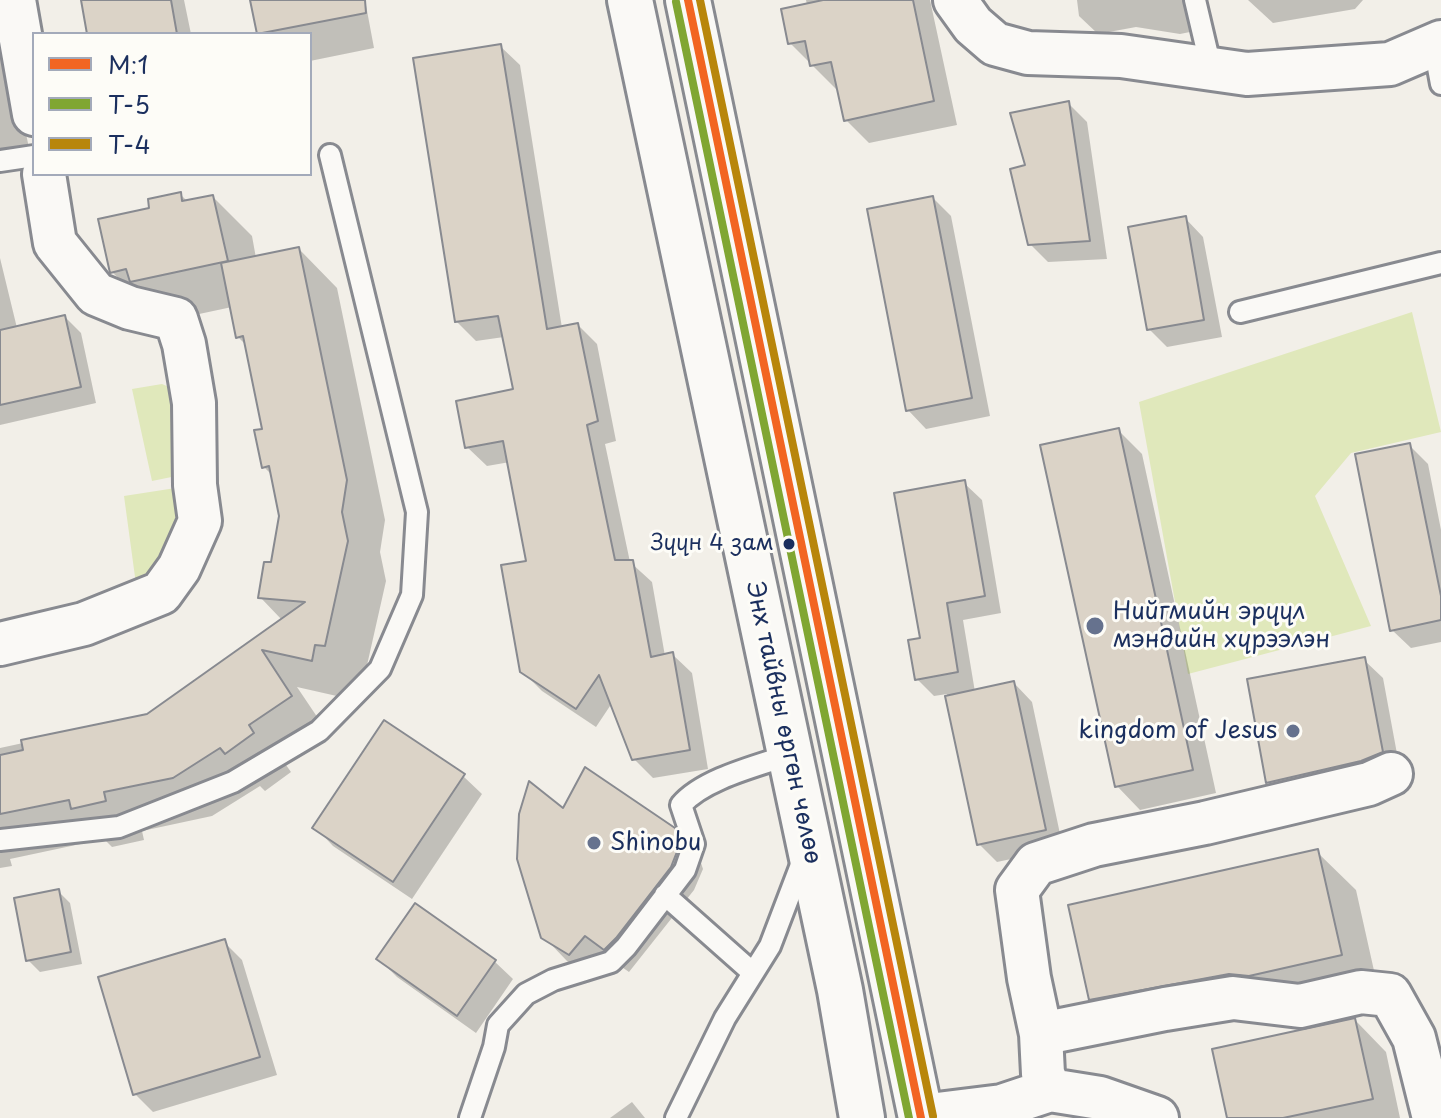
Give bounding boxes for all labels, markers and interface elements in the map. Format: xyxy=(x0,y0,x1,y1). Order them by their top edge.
legend xyxy=(32,32,312,176)
text: М:1 xyxy=(108,46,148,82)
text: Т-5 xyxy=(108,86,150,122)
text: Т-4 xyxy=(108,126,151,162)
place label: Зүүн 4 зам xyxy=(651,531,774,557)
marker: Зүүн 4 зам xyxy=(781,536,797,552)
street label: Энх тайвны өргөн чөлөө xyxy=(739,579,827,867)
place label: Нийгмийн эрүүл мэндийн хүрээлэн xyxy=(1113,598,1330,654)
marker: Нийгмийн эрүүл мэндийн хүрээлэн xyxy=(1084,615,1106,637)
place label: kingdom of Jesus xyxy=(1079,717,1277,745)
marker: kingdom of Jesus xyxy=(1284,722,1302,740)
place label: Shinobu xyxy=(610,829,701,857)
marker: Shinobu xyxy=(585,834,603,852)

